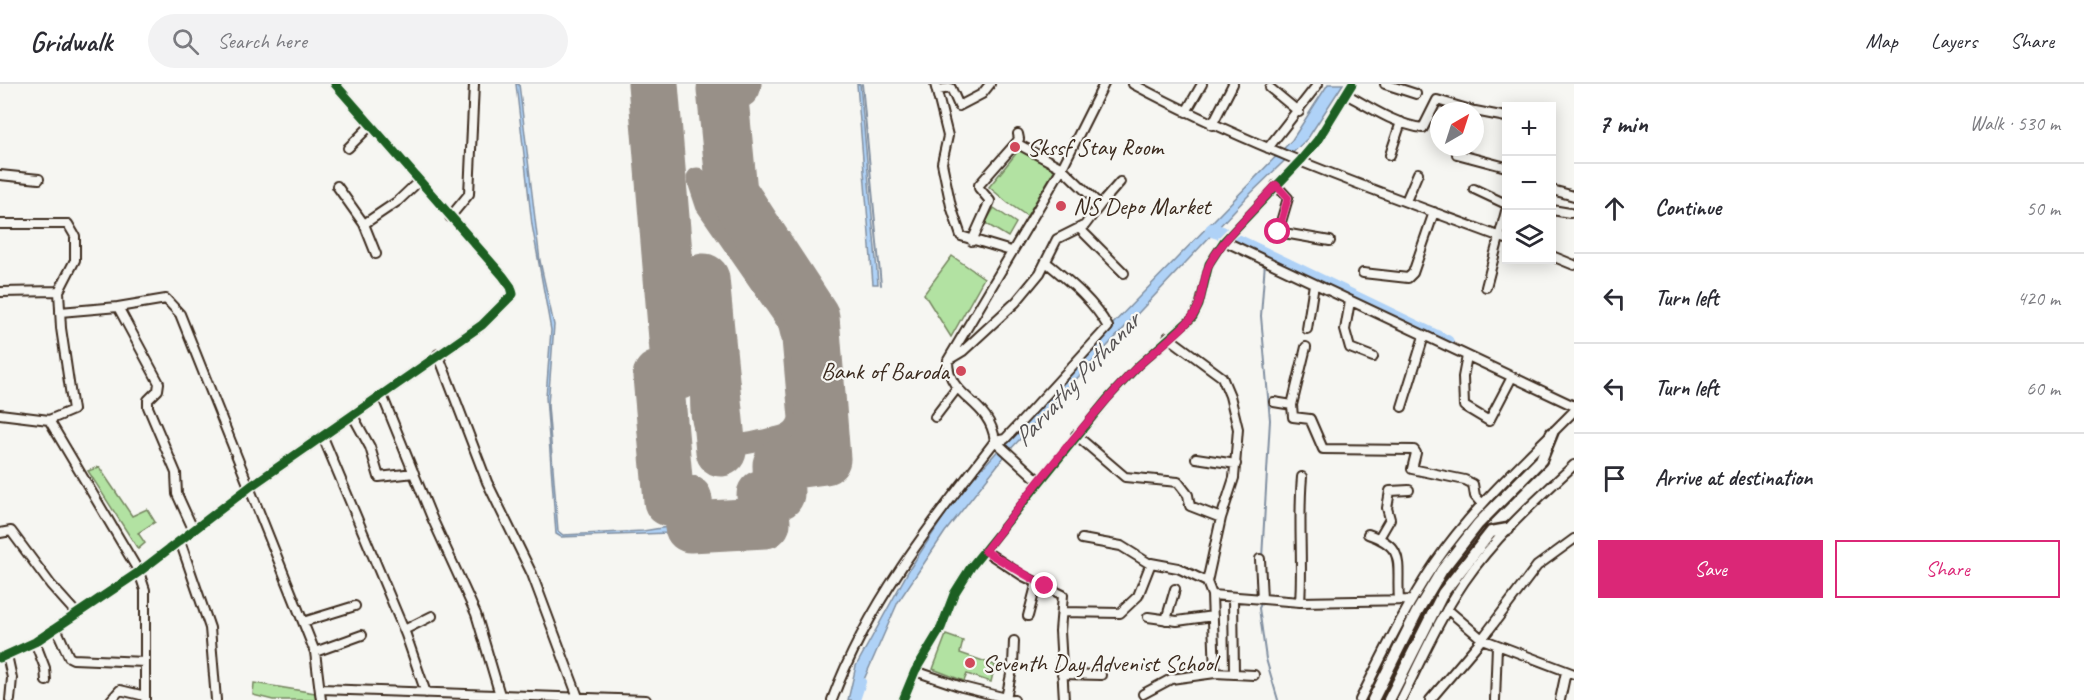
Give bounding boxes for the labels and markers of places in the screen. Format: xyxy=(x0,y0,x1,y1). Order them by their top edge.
place label: Skssf Stay Room xyxy=(1027,132,1166,162)
marker: Skssf Stay Room xyxy=(1008,140,1022,154)
place label: NS Depo Market xyxy=(1073,191,1212,221)
marker: NS Depo Market xyxy=(1054,199,1068,213)
place label: Bank of Baroda xyxy=(821,356,950,386)
marker: Bank of Baroda xyxy=(954,364,968,378)
place label: Seventh Day Advenist School xyxy=(982,648,1220,678)
marker: Seventh Day Advenist School xyxy=(963,656,977,670)

